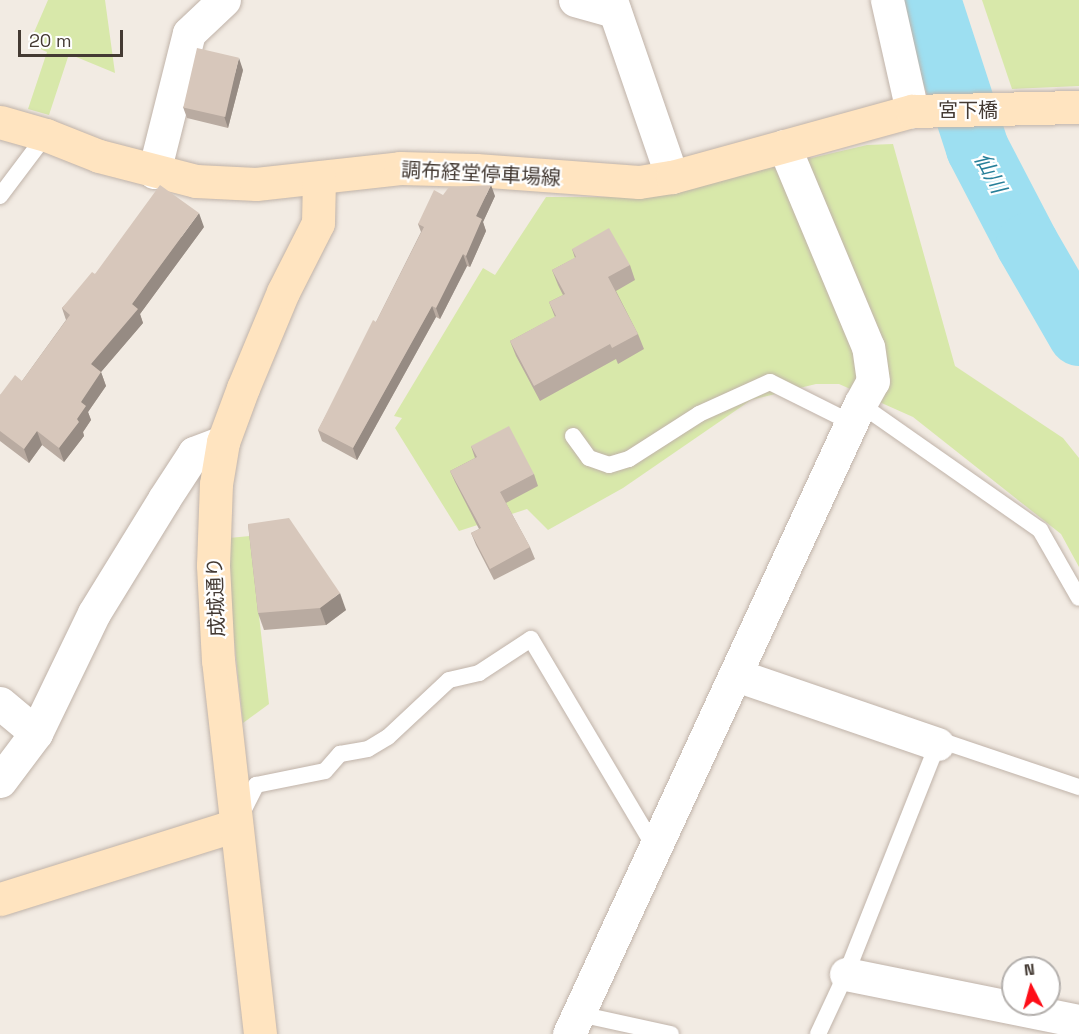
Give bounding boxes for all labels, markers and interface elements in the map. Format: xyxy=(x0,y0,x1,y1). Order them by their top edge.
scale bar xyxy=(21,18,126,56)
text: 20 m xyxy=(29,29,72,52)
street label: 宮下橋 xyxy=(938,98,998,122)
water label: 仙川 xyxy=(969,149,1011,197)
street label: 調布経堂停車場線 xyxy=(400,158,562,190)
street label: 成城通り xyxy=(203,557,229,637)
north arrow xyxy=(1001,956,1061,1016)
text: N xyxy=(1023,959,1036,981)

